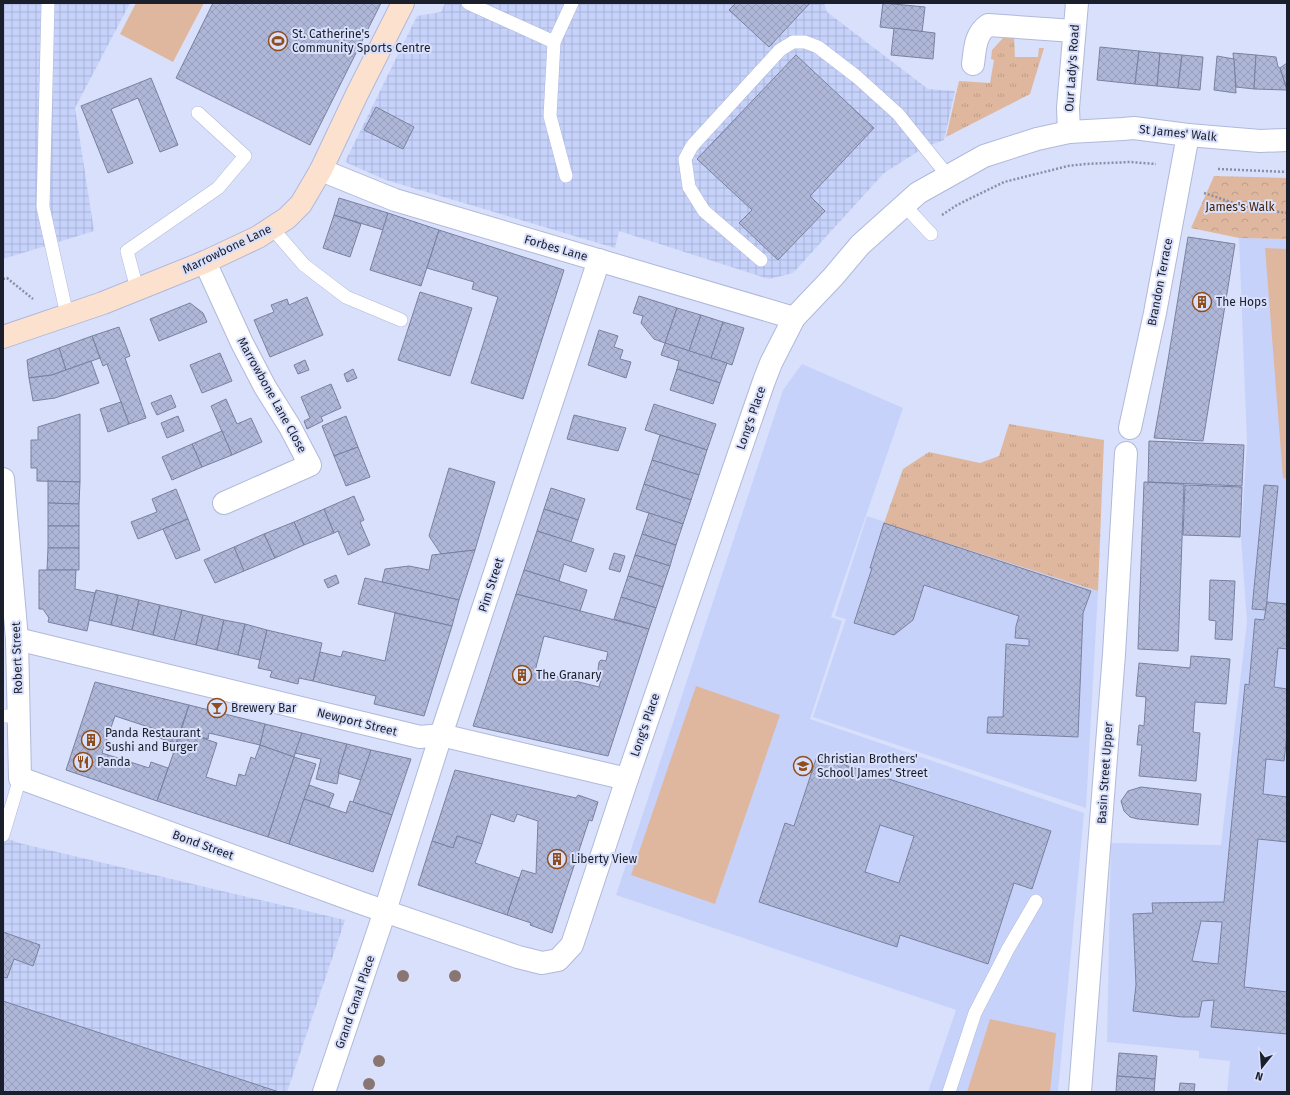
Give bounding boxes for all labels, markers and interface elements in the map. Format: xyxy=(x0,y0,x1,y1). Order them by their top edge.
street label: Our Lady's Road xyxy=(1062,24,1082,112)
place label: St. Catherine's Community Sports Centre xyxy=(292,27,430,55)
sports icon: St. Catherine's Community Sports Centre xyxy=(267,30,289,52)
street label: St James' Walk xyxy=(1139,122,1218,144)
park label: James's Walk xyxy=(1205,200,1276,214)
street label: Marrowbone Lane xyxy=(180,221,274,277)
street label: Forbes Lane xyxy=(523,232,589,264)
street label: Brandon Terrace xyxy=(1145,237,1175,327)
building icon: The Hops xyxy=(1191,291,1213,313)
place label: The Hops xyxy=(1216,295,1267,309)
street label: Marrowbone Lane Close xyxy=(234,335,310,455)
street label: Long's Place xyxy=(734,384,768,452)
street label: Pim Street xyxy=(476,555,507,614)
street label: Robert Street xyxy=(9,621,25,694)
building icon: The Granary xyxy=(511,664,533,686)
place label: The Granary xyxy=(536,668,601,682)
street label: Long's Place xyxy=(628,691,662,759)
bar icon: Brewery Bar xyxy=(206,697,228,719)
place label: Brewery Bar xyxy=(231,701,297,715)
street label: Newport Street xyxy=(315,705,399,739)
street label: Basin Street Upper xyxy=(1094,721,1116,824)
place label: Panda Restaurant Sushi and Burger xyxy=(105,726,202,754)
building icon: Panda Restaurant Sushi and Burger xyxy=(80,729,102,751)
restaurant icon: Panda xyxy=(72,751,94,773)
place label: Christian Brothers' School James' Street xyxy=(817,752,928,780)
place label: Panda xyxy=(97,755,131,769)
school or university icon: Christian Brothers' School James' Street xyxy=(792,755,814,777)
street label: Bond Street xyxy=(170,827,236,863)
building icon: Liberty View xyxy=(546,848,568,870)
place label: Liberty View xyxy=(571,852,638,866)
street label: Grand Canal Place xyxy=(332,953,378,1051)
north arrow xyxy=(1242,1047,1282,1087)
text: N xyxy=(1254,1069,1265,1083)

